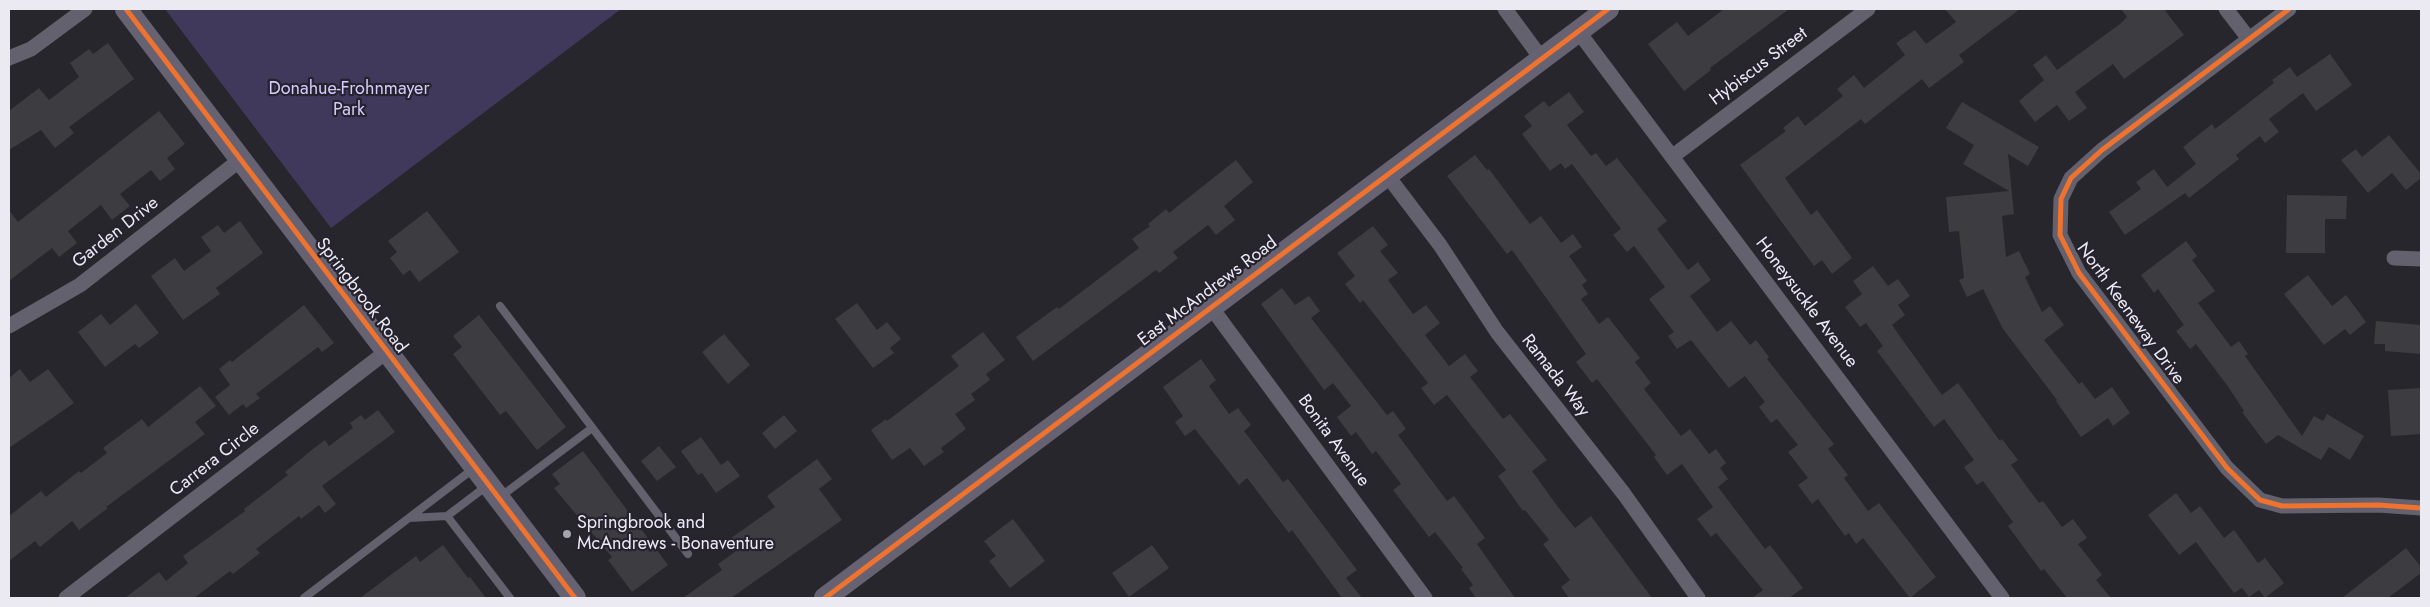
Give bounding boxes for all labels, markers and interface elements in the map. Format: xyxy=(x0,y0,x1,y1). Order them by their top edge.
street label: Hybiscus Street xyxy=(1706,23,1812,111)
park label: Donahue-Frohnmayer Park xyxy=(268,79,430,122)
street label: Garden Drive xyxy=(69,193,163,273)
street label: East McAndrews Road xyxy=(1134,233,1282,351)
street label: Springbrook Road xyxy=(311,234,411,358)
street label: Honeysuckle Avenue xyxy=(1750,234,1862,372)
street label: North Keeneway Drive xyxy=(2071,239,2189,389)
street label: Ramada Way xyxy=(1516,331,1594,421)
street label: Bonita Avenue xyxy=(1292,391,1374,491)
street label: Carrera Circle xyxy=(166,418,264,502)
place label: Springbrook and McAndrews - Bonaventure xyxy=(577,513,774,556)
marker: Springbrook and McAndrews - Bonaventure xyxy=(561,528,573,540)

